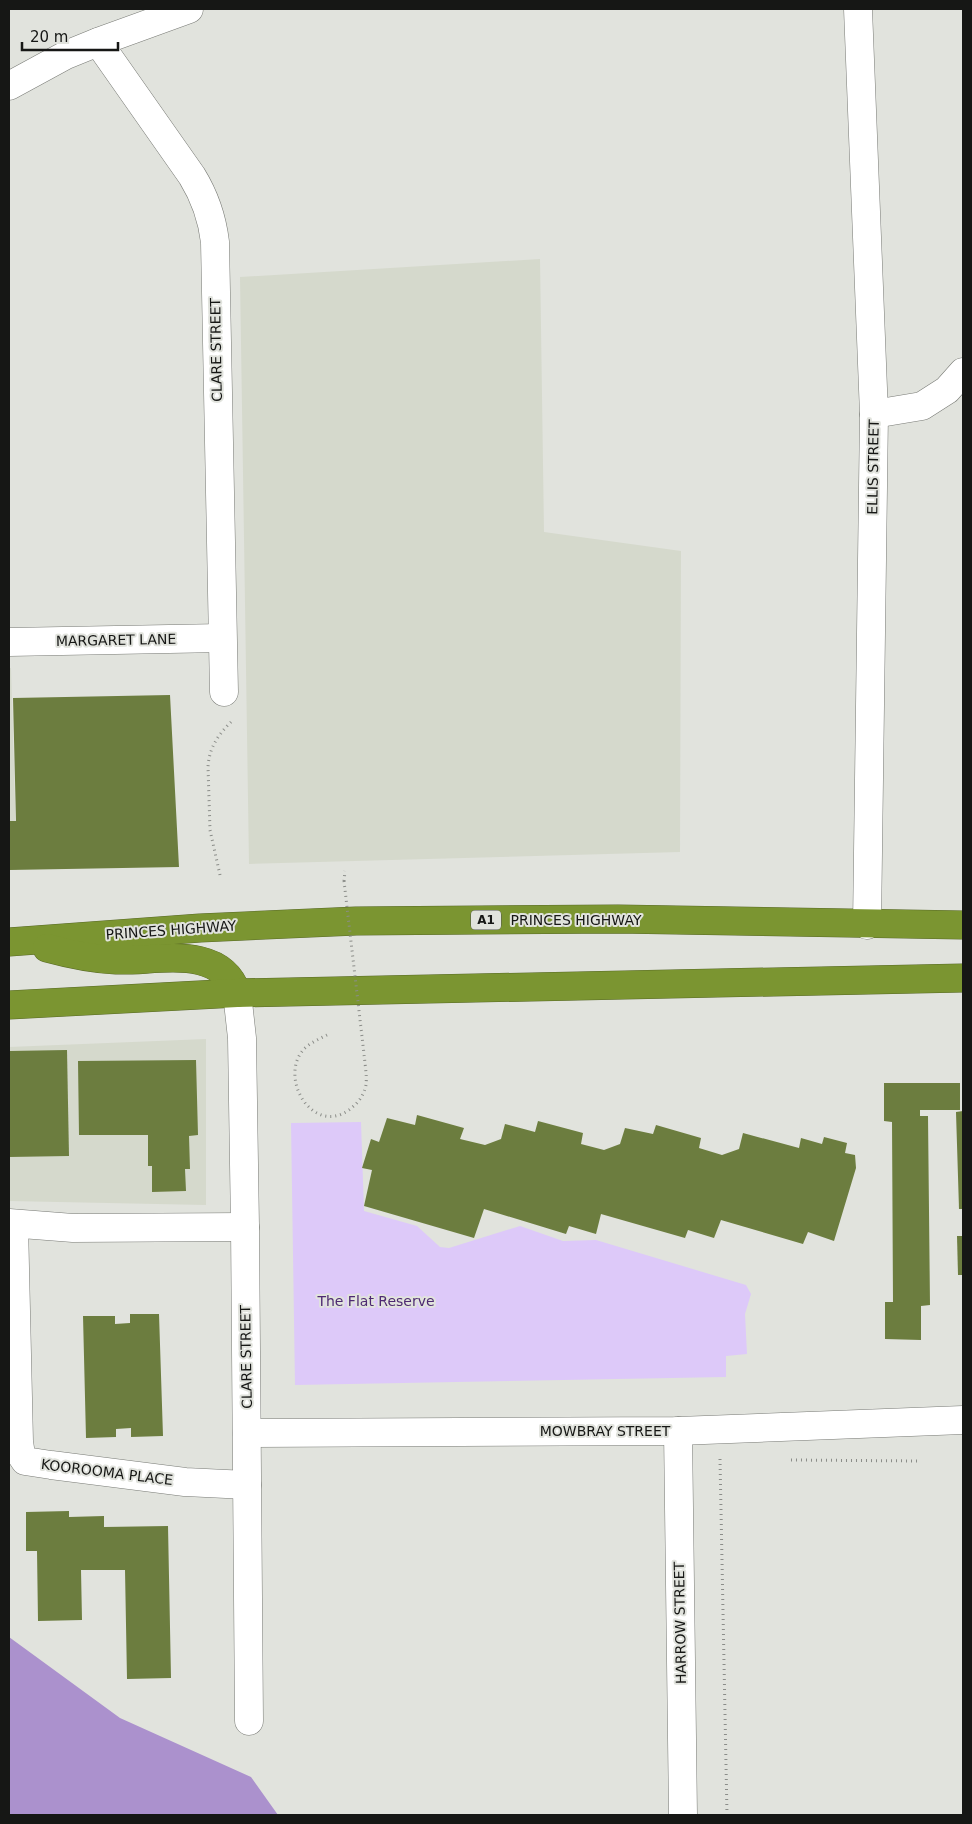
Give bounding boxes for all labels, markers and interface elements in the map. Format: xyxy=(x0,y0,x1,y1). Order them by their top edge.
scale bar xyxy=(22,20,119,52)
text: 20 m xyxy=(30,28,68,46)
street label: CLARE STREET xyxy=(207,297,225,402)
street label: ELLIS STREET xyxy=(864,419,882,515)
street label: MARGARET LANE xyxy=(56,631,176,649)
road number: A1 xyxy=(471,910,501,930)
street label: PRINCES HIGHWAY xyxy=(511,912,642,928)
street label: PRINCES HIGHWAY xyxy=(105,917,237,943)
park label: The Flat Reserve xyxy=(316,1293,435,1309)
street label: CLARE STREET xyxy=(237,1304,255,1409)
street label: MOWBRAY STREET xyxy=(540,1423,671,1439)
street label: KOOROOMA PLACE xyxy=(40,1456,174,1488)
street label: HARROW STREET xyxy=(671,1561,689,1684)

